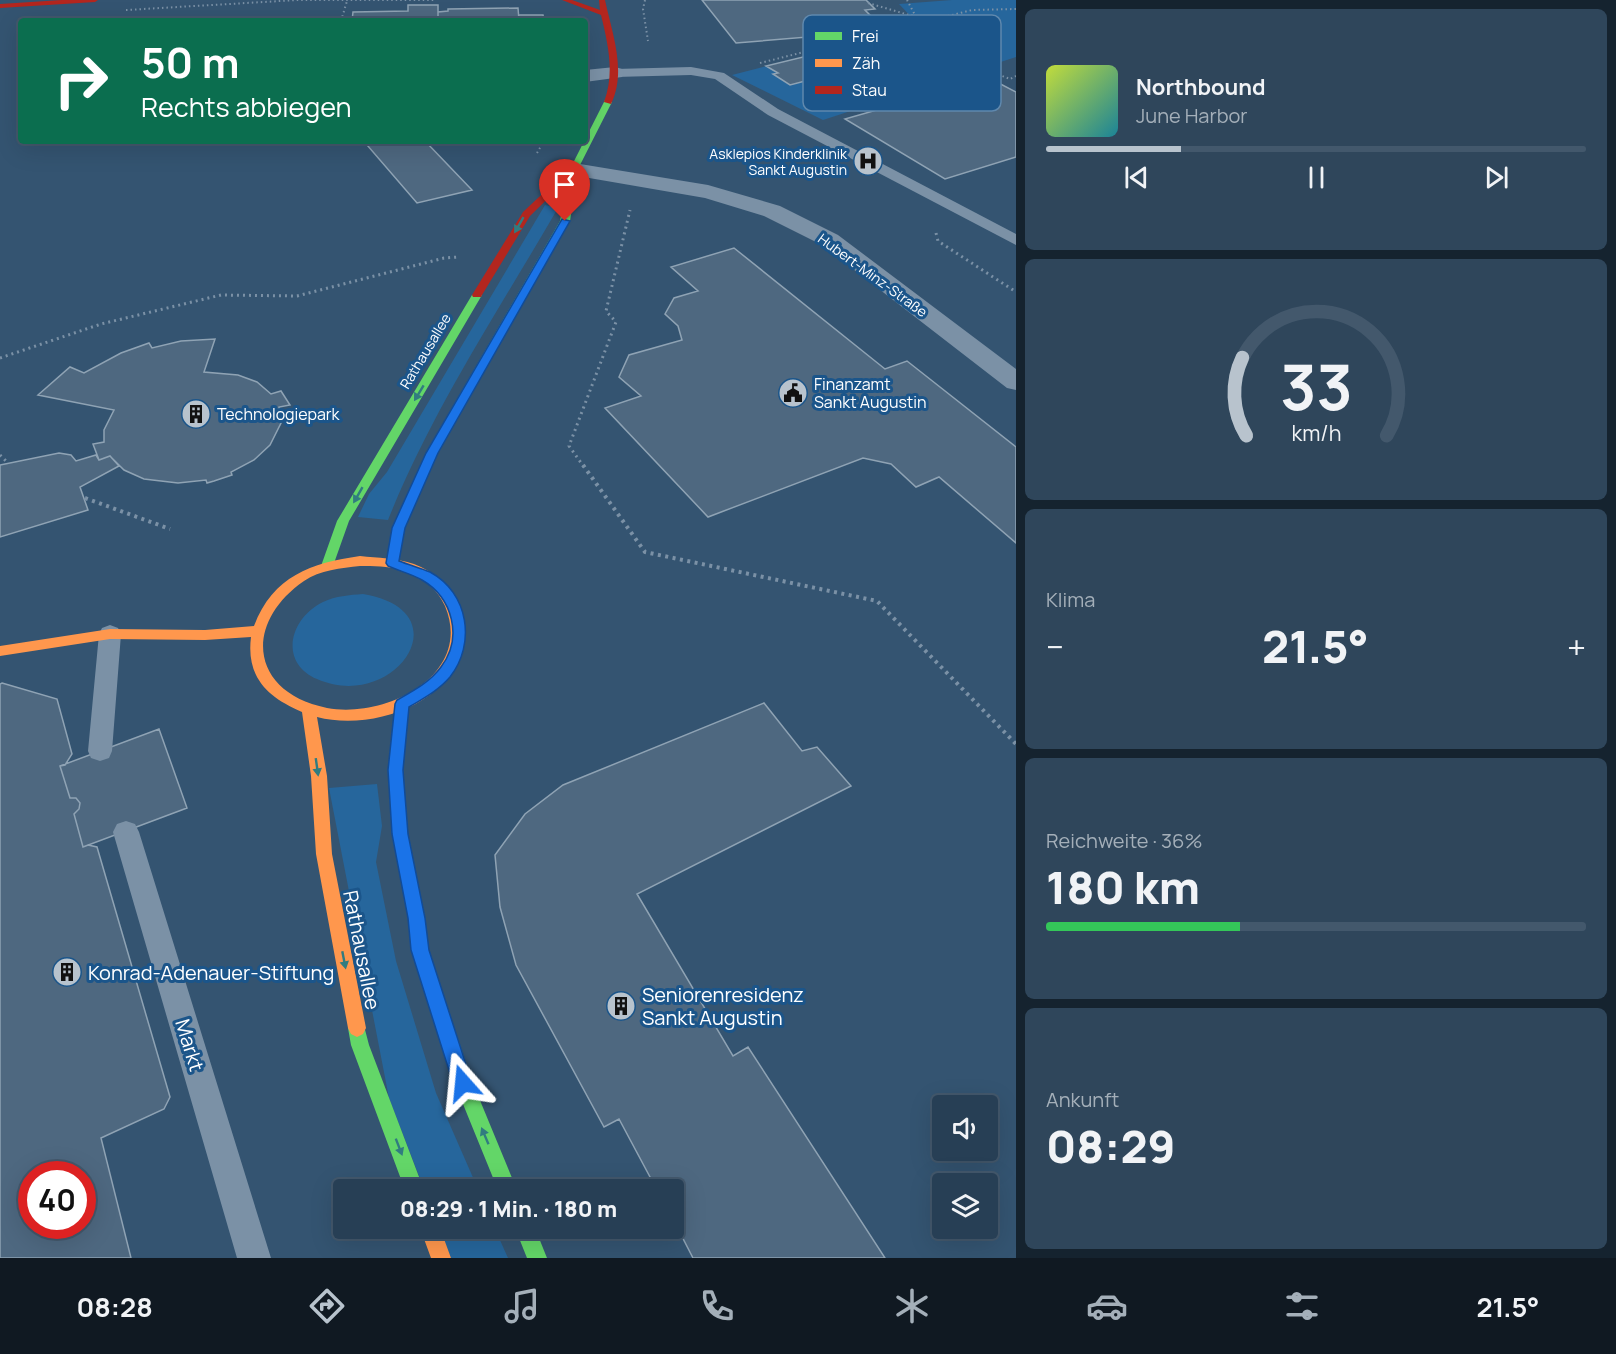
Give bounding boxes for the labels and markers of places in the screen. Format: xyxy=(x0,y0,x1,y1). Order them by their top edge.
place label: Asklepios Kinderklinik Sankt Augustin xyxy=(709,144,848,179)
hospital icon: Asklepios Kinderklinik Sankt Augustin xyxy=(852,145,884,177)
pin xyxy=(539,159,590,221)
place label: Finanzamt Sankt Augustin xyxy=(814,373,926,413)
public building icon: Finanzamt Sankt Augustin xyxy=(777,377,809,409)
building icon: Technologiepark xyxy=(180,398,212,430)
place label: Technologiepark xyxy=(217,403,341,425)
building icon: Konrad-Adenauer-Stiftung xyxy=(51,956,83,988)
place label: Konrad-Adenauer-Stiftung xyxy=(88,959,334,986)
place label: Seniorenresidenz Sankt Augustin xyxy=(642,981,804,1031)
building icon: Seniorenresidenz Sankt Augustin xyxy=(605,990,637,1022)

